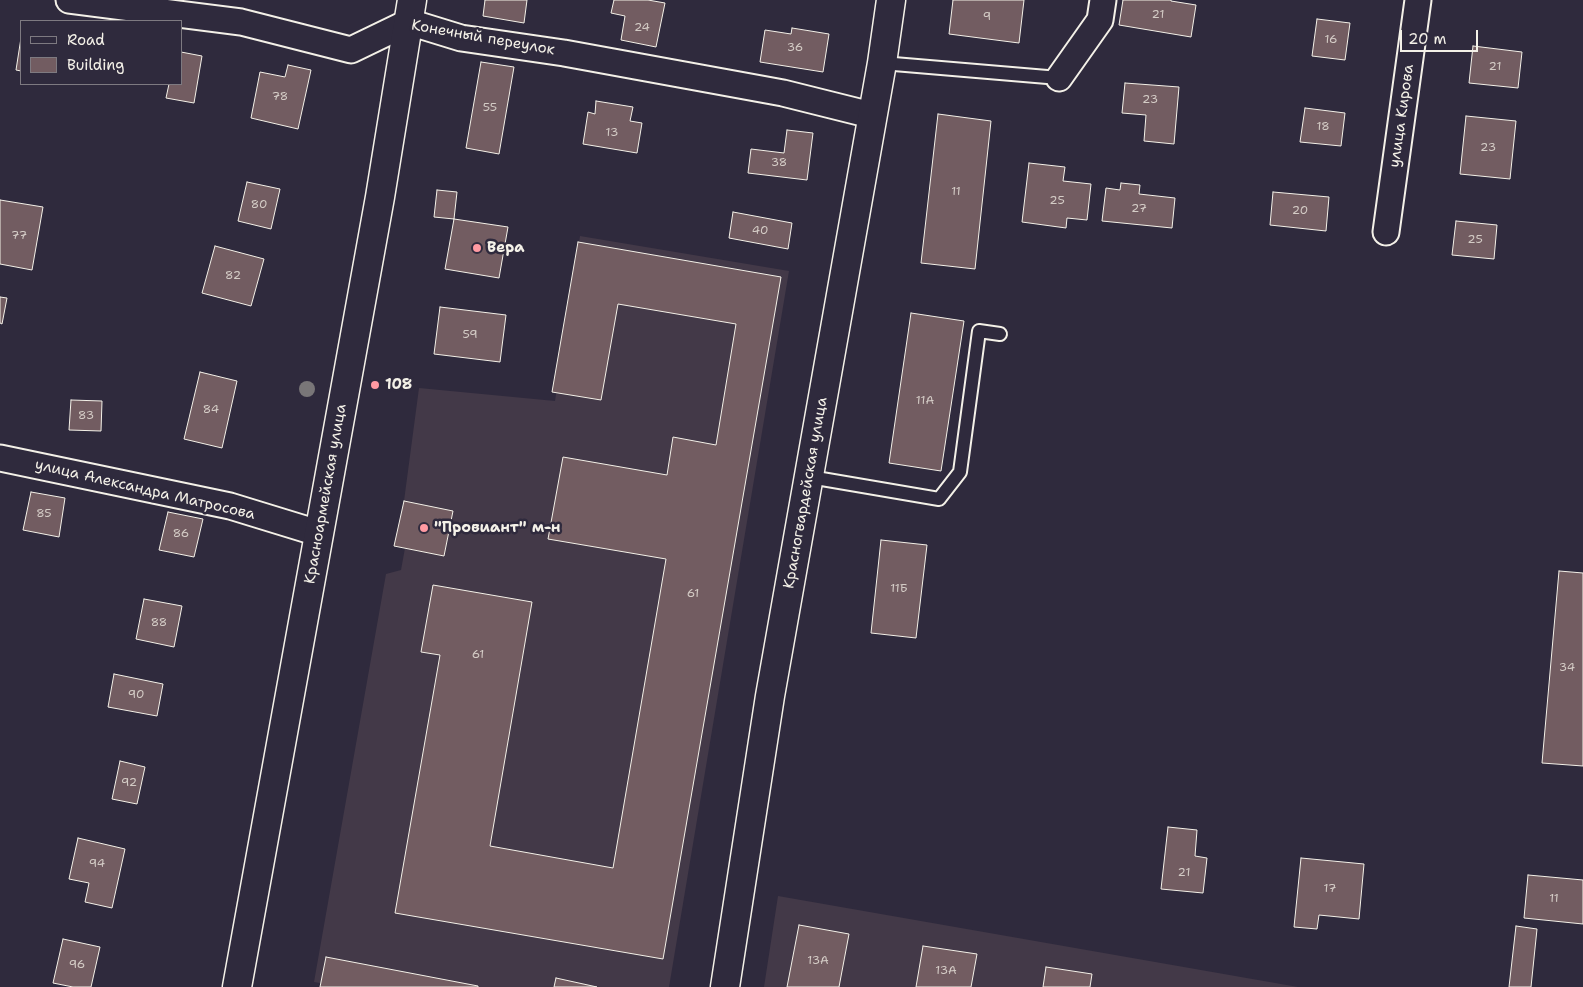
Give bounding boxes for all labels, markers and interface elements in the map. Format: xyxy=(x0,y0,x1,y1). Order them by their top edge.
house number: 21 xyxy=(1152,8,1164,22)
house number: 9 xyxy=(983,10,991,24)
street label: Конечный переулок xyxy=(410,17,556,59)
legend xyxy=(20,20,182,85)
scale bar xyxy=(1403,20,1480,52)
house number: 24 xyxy=(634,21,650,35)
text: 20 m xyxy=(1408,29,1447,49)
text: Road xyxy=(67,30,105,50)
house number: 16 xyxy=(1324,33,1338,47)
house number: 36 xyxy=(787,41,803,55)
text: Building xyxy=(67,55,124,75)
house number: 21 xyxy=(1489,60,1501,74)
street label: улица Кирова xyxy=(1386,63,1418,169)
house number: 78 xyxy=(272,90,288,104)
house number: 23 xyxy=(1142,93,1158,107)
house number: 55 xyxy=(483,101,497,115)
house number: 18 xyxy=(1316,120,1330,134)
house number: 13 xyxy=(606,126,618,140)
house number: 23 xyxy=(1480,141,1496,155)
house number: 38 xyxy=(771,156,787,170)
house number: 11 xyxy=(951,185,961,199)
house number: 25 xyxy=(1049,194,1065,208)
house number: 80 xyxy=(251,198,267,212)
house number: 27 xyxy=(1131,202,1147,216)
house number: 20 xyxy=(1292,204,1308,218)
house number: 40 xyxy=(752,224,768,238)
house number: 77 xyxy=(11,229,27,243)
house number: 25 xyxy=(1467,233,1483,247)
place label: Вера xyxy=(487,239,525,257)
marker: Вера xyxy=(471,242,483,254)
house number: 82 xyxy=(225,269,241,283)
house number: 59 xyxy=(462,328,478,342)
place label: 108 xyxy=(385,376,412,394)
marker: 108 xyxy=(369,379,381,391)
house number: 11А xyxy=(916,394,934,408)
street label: Красногвардейская улица xyxy=(780,396,832,590)
house number: 84 xyxy=(203,403,219,417)
street label: Красноармейская улица xyxy=(301,403,351,585)
house number: 83 xyxy=(78,409,94,423)
street label: улица Александра Матросова xyxy=(33,456,257,524)
house number: 85 xyxy=(36,507,52,521)
place label: "Провиант" м-н xyxy=(434,519,561,537)
marker: "Провиант" м-н xyxy=(418,522,430,534)
house number: 86 xyxy=(173,527,189,541)
house number: 11Б xyxy=(890,582,908,596)
house number: 61 xyxy=(687,587,699,601)
house number: 88 xyxy=(151,616,167,630)
house number: 61 xyxy=(472,648,484,662)
house number: 34 xyxy=(1559,661,1575,675)
house number: 90 xyxy=(128,688,144,702)
house number: 92 xyxy=(121,776,137,790)
house number: 94 xyxy=(89,857,105,871)
house number: 21 xyxy=(1178,866,1190,880)
house number: 17 xyxy=(1324,882,1336,896)
house number: 11 xyxy=(1549,892,1559,906)
house number: 13А xyxy=(807,954,829,968)
house number: 96 xyxy=(69,958,85,972)
house number: 13А xyxy=(935,964,957,978)

